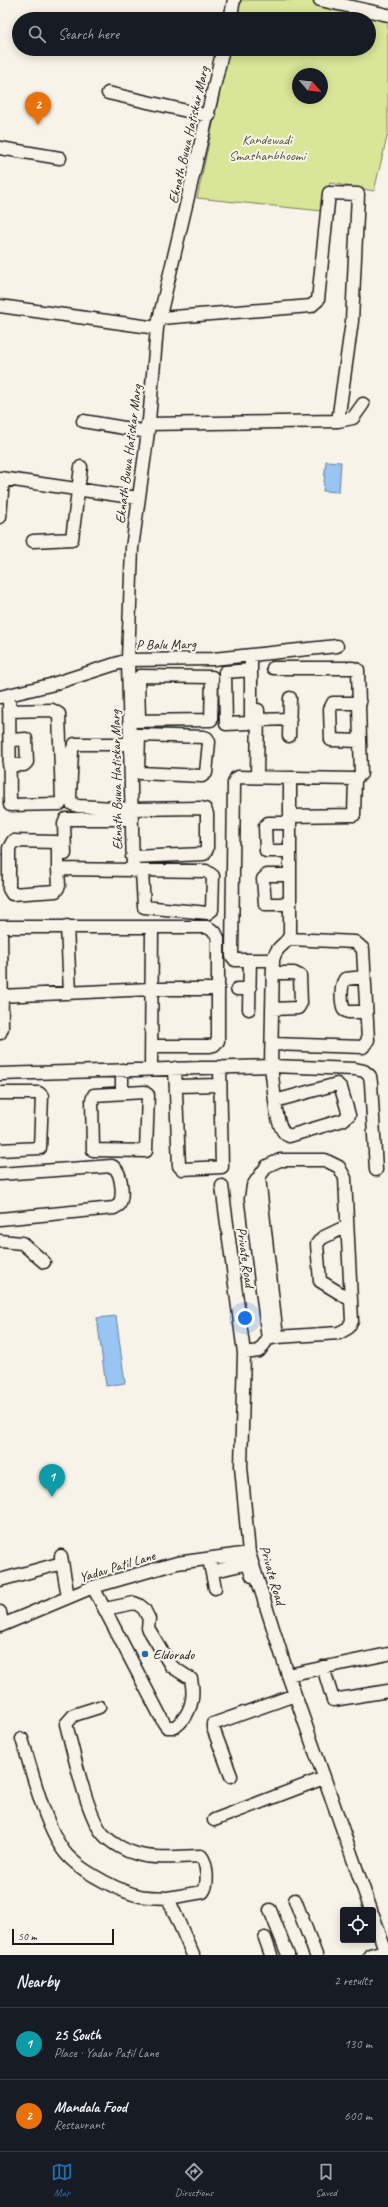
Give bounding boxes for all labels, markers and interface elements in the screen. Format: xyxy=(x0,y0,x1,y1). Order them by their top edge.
search box xyxy=(12,12,376,56)
icon: search xyxy=(26,23,48,45)
text: Search here xyxy=(58,25,119,44)
street label: Eknath Buwa Hatiskar Marg xyxy=(164,64,213,205)
north arrow xyxy=(292,68,328,104)
pin: 2 xyxy=(25,92,51,125)
park label: Kandewadi Smashanbhoomi xyxy=(229,131,308,164)
street label: Eknath Buwa Hatiskar Marg xyxy=(112,383,146,524)
street label: P Balu Marg xyxy=(136,635,197,654)
street label: Eknath Buwa Hatiskar Marg xyxy=(107,709,126,850)
street label: Private Road xyxy=(233,1226,258,1291)
your location xyxy=(235,1308,255,1328)
pin: 1 xyxy=(39,1464,65,1497)
street label: Private Road xyxy=(256,1544,290,1609)
street label: Yadav Patil Lane xyxy=(77,1546,159,1586)
place label: Eldorado xyxy=(153,1646,195,1663)
marker: Eldorado xyxy=(140,1649,150,1659)
map controls xyxy=(340,1907,376,1943)
button: locate xyxy=(340,1907,376,1943)
scale bar xyxy=(12,1927,114,1946)
text: 50 m xyxy=(18,1929,37,1943)
text: Nearby xyxy=(16,1971,59,1992)
text: 2 results xyxy=(334,1973,372,1989)
text: 25 South xyxy=(54,2026,101,2045)
text: 1 xyxy=(26,2036,32,2052)
text: 130 m xyxy=(344,2036,372,2052)
text: Place · Yadav Patil Lane xyxy=(54,2045,158,2061)
text: Mandala Food xyxy=(54,2098,127,2117)
text: 2 xyxy=(26,2108,32,2124)
text: 600 m xyxy=(344,2108,372,2124)
text: Restaurant xyxy=(54,2117,104,2133)
tab: Map xyxy=(51,2161,73,2199)
tab: Directions xyxy=(175,2161,213,2199)
tab: Saved xyxy=(315,2161,337,2199)

